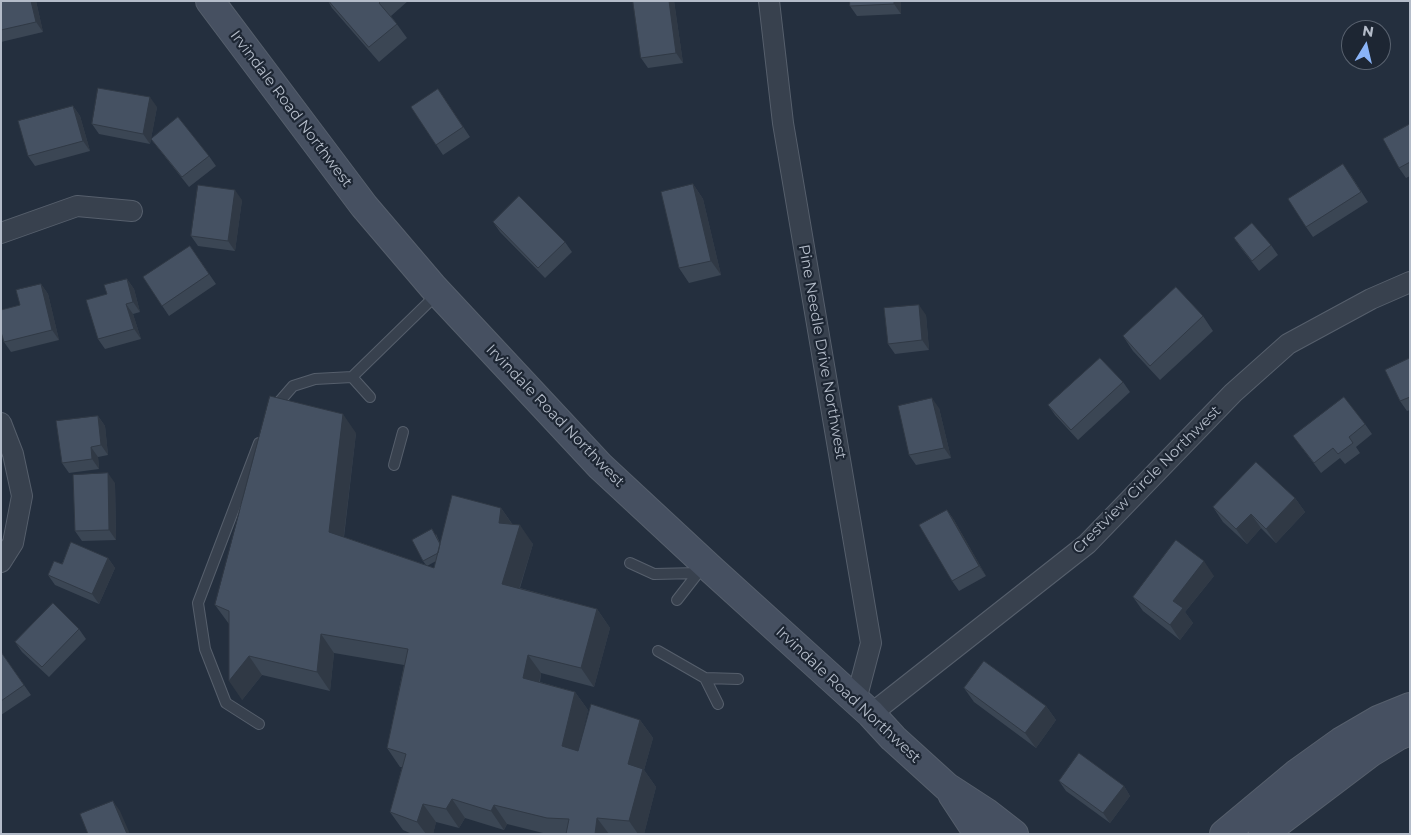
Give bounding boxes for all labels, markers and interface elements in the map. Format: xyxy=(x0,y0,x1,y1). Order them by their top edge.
north arrow xyxy=(1341,20,1391,70)
text: N xyxy=(1361,21,1375,41)
street label: Irvindale Road Northwest xyxy=(226,27,356,191)
street label: Pine Needle Drive Northwest xyxy=(794,243,850,461)
street label: Irvindale Road Northwest xyxy=(482,341,628,491)
street label: Crestview Circle Northwest xyxy=(1069,402,1225,558)
street label: Irvindale Road Northwest xyxy=(772,623,924,767)

